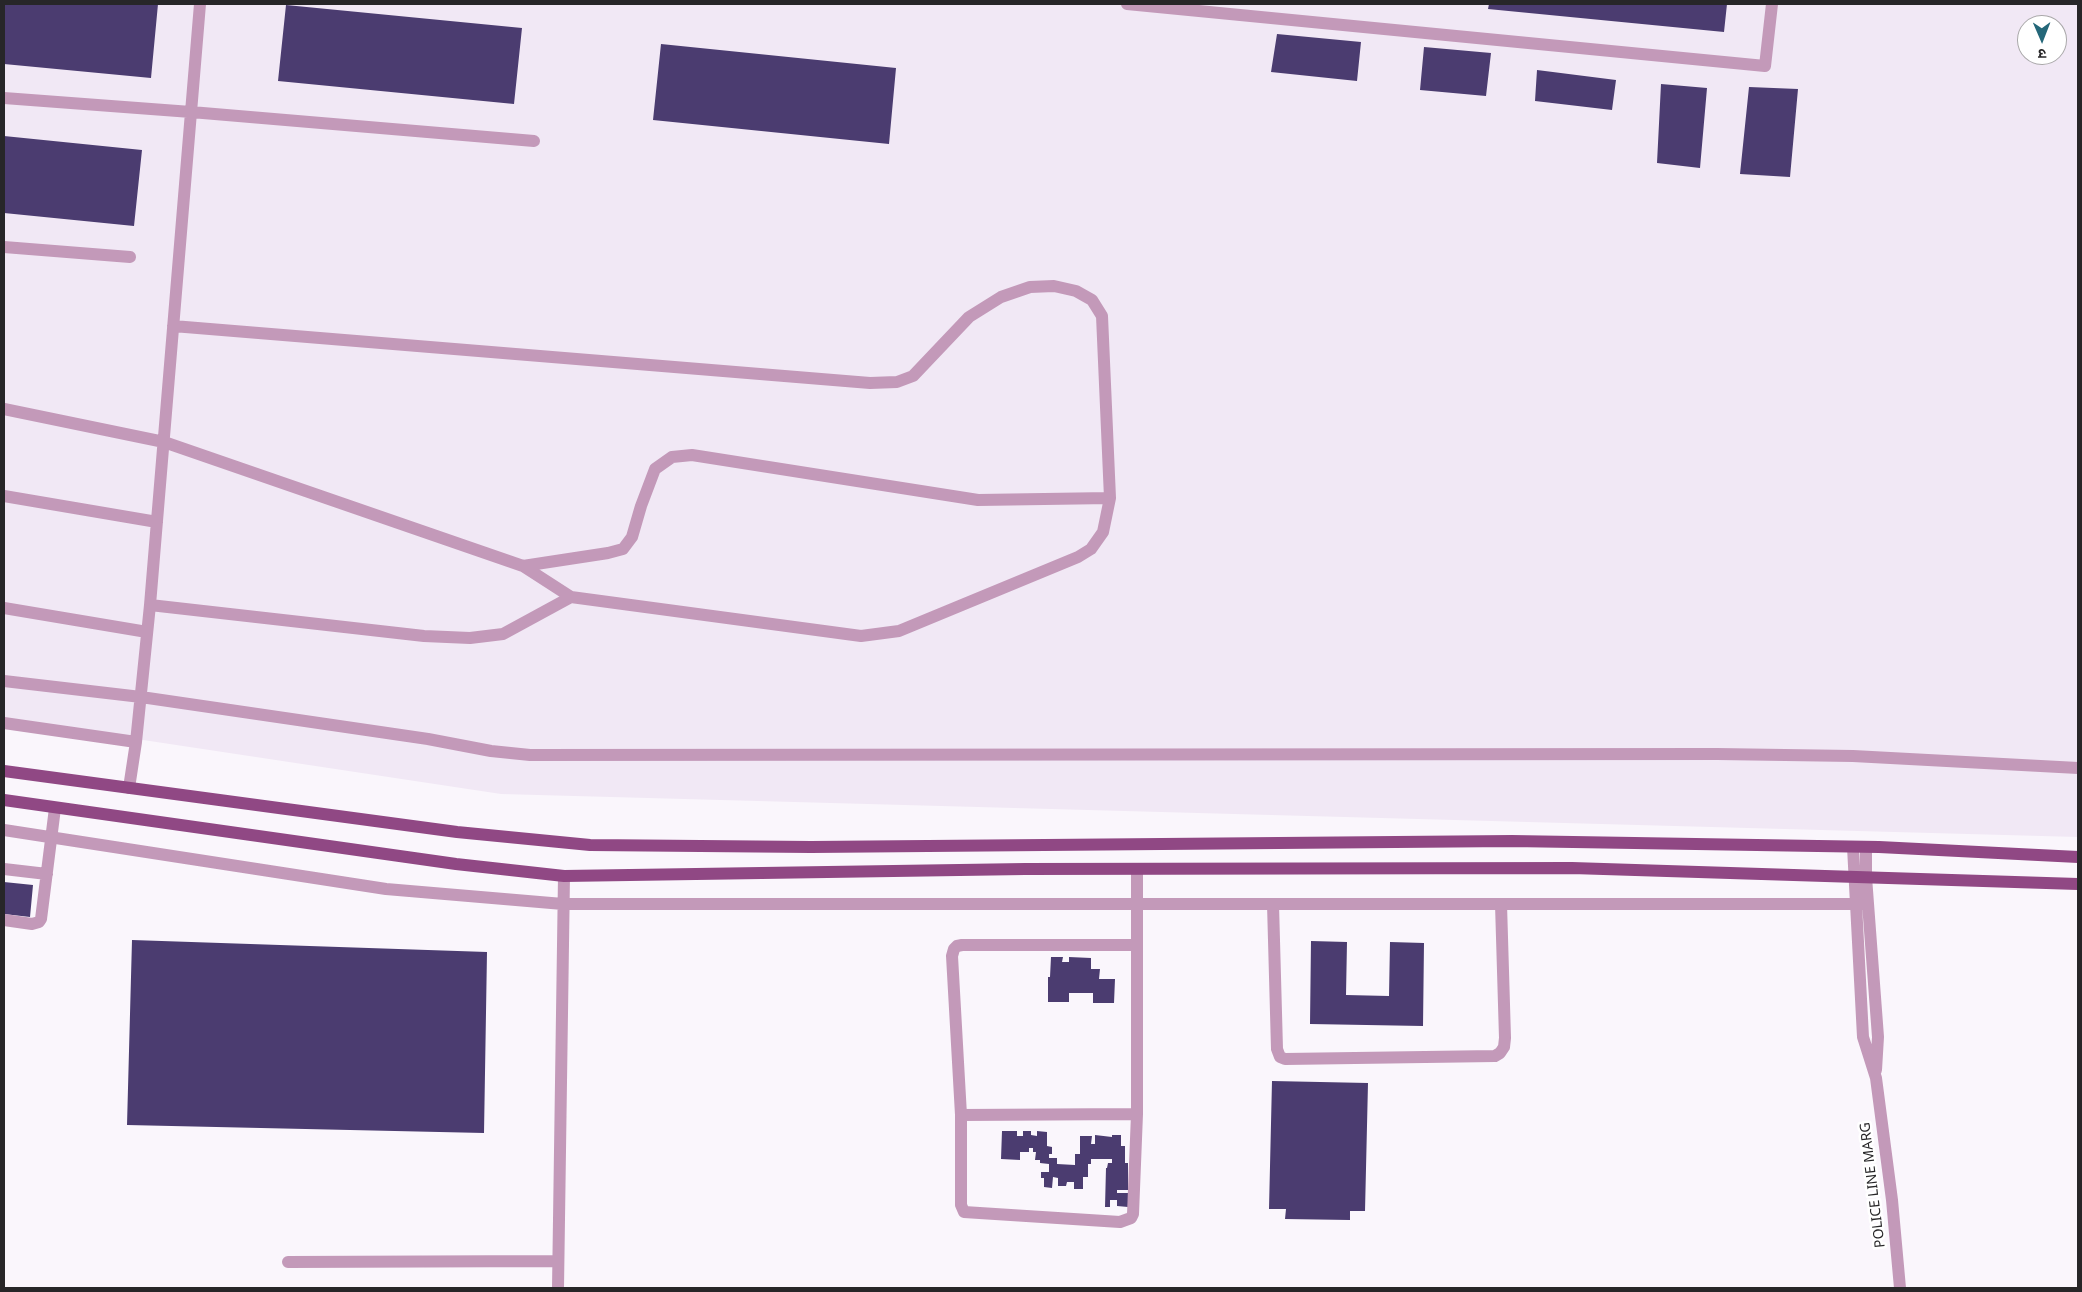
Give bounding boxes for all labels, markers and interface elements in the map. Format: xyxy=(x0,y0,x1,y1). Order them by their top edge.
north arrow xyxy=(2017,15,2067,65)
text: उ xyxy=(2038,45,2047,64)
street label: POLICE LINE MARG xyxy=(1857,1121,1889,1249)

